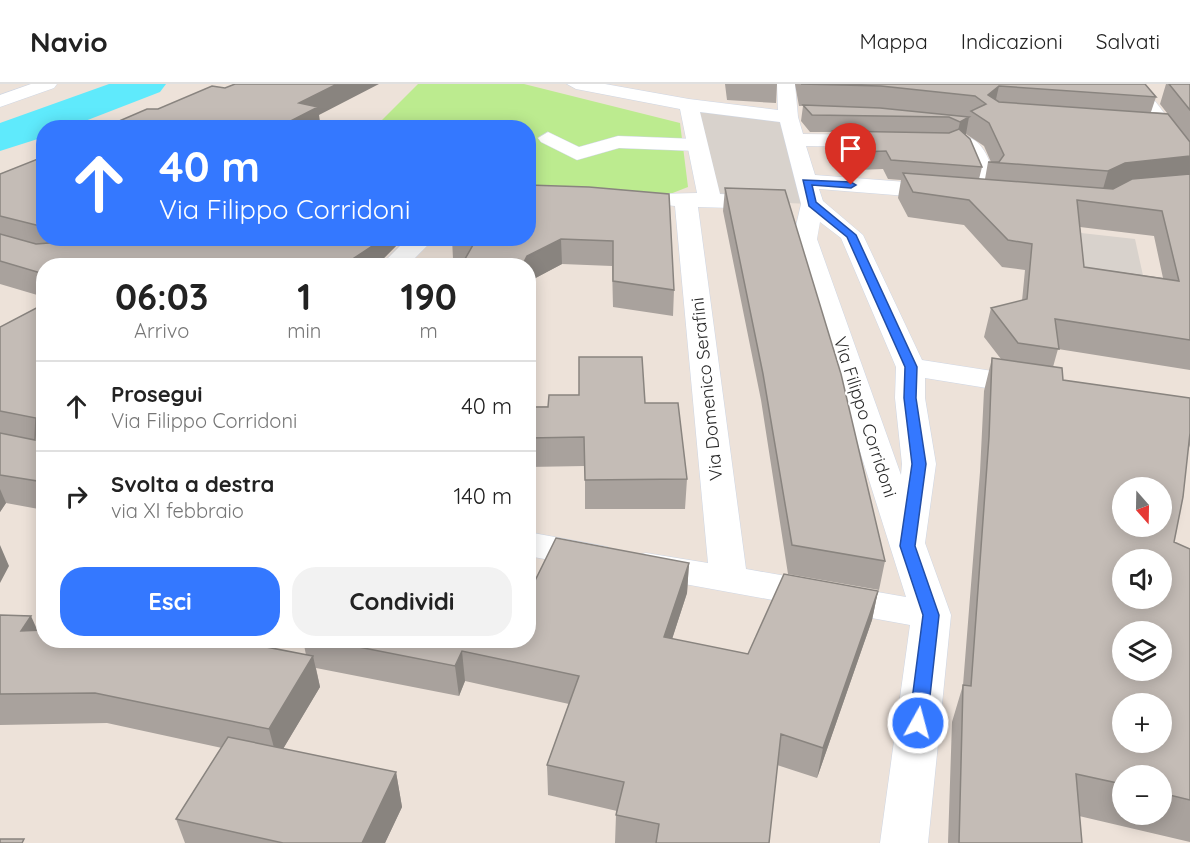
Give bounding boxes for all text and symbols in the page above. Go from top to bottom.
text: Navio [30,24,108,59]
text: Mappa [859,28,928,54]
text: Indicazioni [961,28,1063,54]
text: Salvati [1096,28,1160,54]
pin [825,123,876,185]
icon: arrive [834,132,867,165]
text: 40 m [159,140,260,193]
icon: ahead [60,144,138,222]
text: Via Filippo Corridoni [159,192,410,226]
text: 06:03 [115,274,208,319]
text: 1 [297,274,311,319]
text: 190 [400,274,457,319]
street label: Via Domenico Serafini [685,296,728,482]
text: Arrivo [134,318,189,343]
text: min [287,318,321,343]
text: m [420,318,438,343]
street label: Via Filippo Corridoni [829,334,902,500]
text: Prosegui [111,380,203,408]
icon: ahead [60,390,93,423]
text: 40 m [461,392,512,420]
text: Via Filippo Corridoni [111,408,297,433]
text: Svolta a destra [111,470,274,498]
north arrow [1112,477,1172,537]
map controls [1112,477,1172,825]
icon: right [60,480,93,513]
text: 140 m [453,482,512,510]
text: via XI febbraio [111,498,244,523]
button: sound [1112,549,1172,609]
button: Esci [60,567,280,636]
button: Condividi [292,567,512,636]
button: layers [1112,621,1172,681]
position arrow [886,691,950,755]
button: + [1112,693,1172,753]
button: − [1112,765,1172,825]

